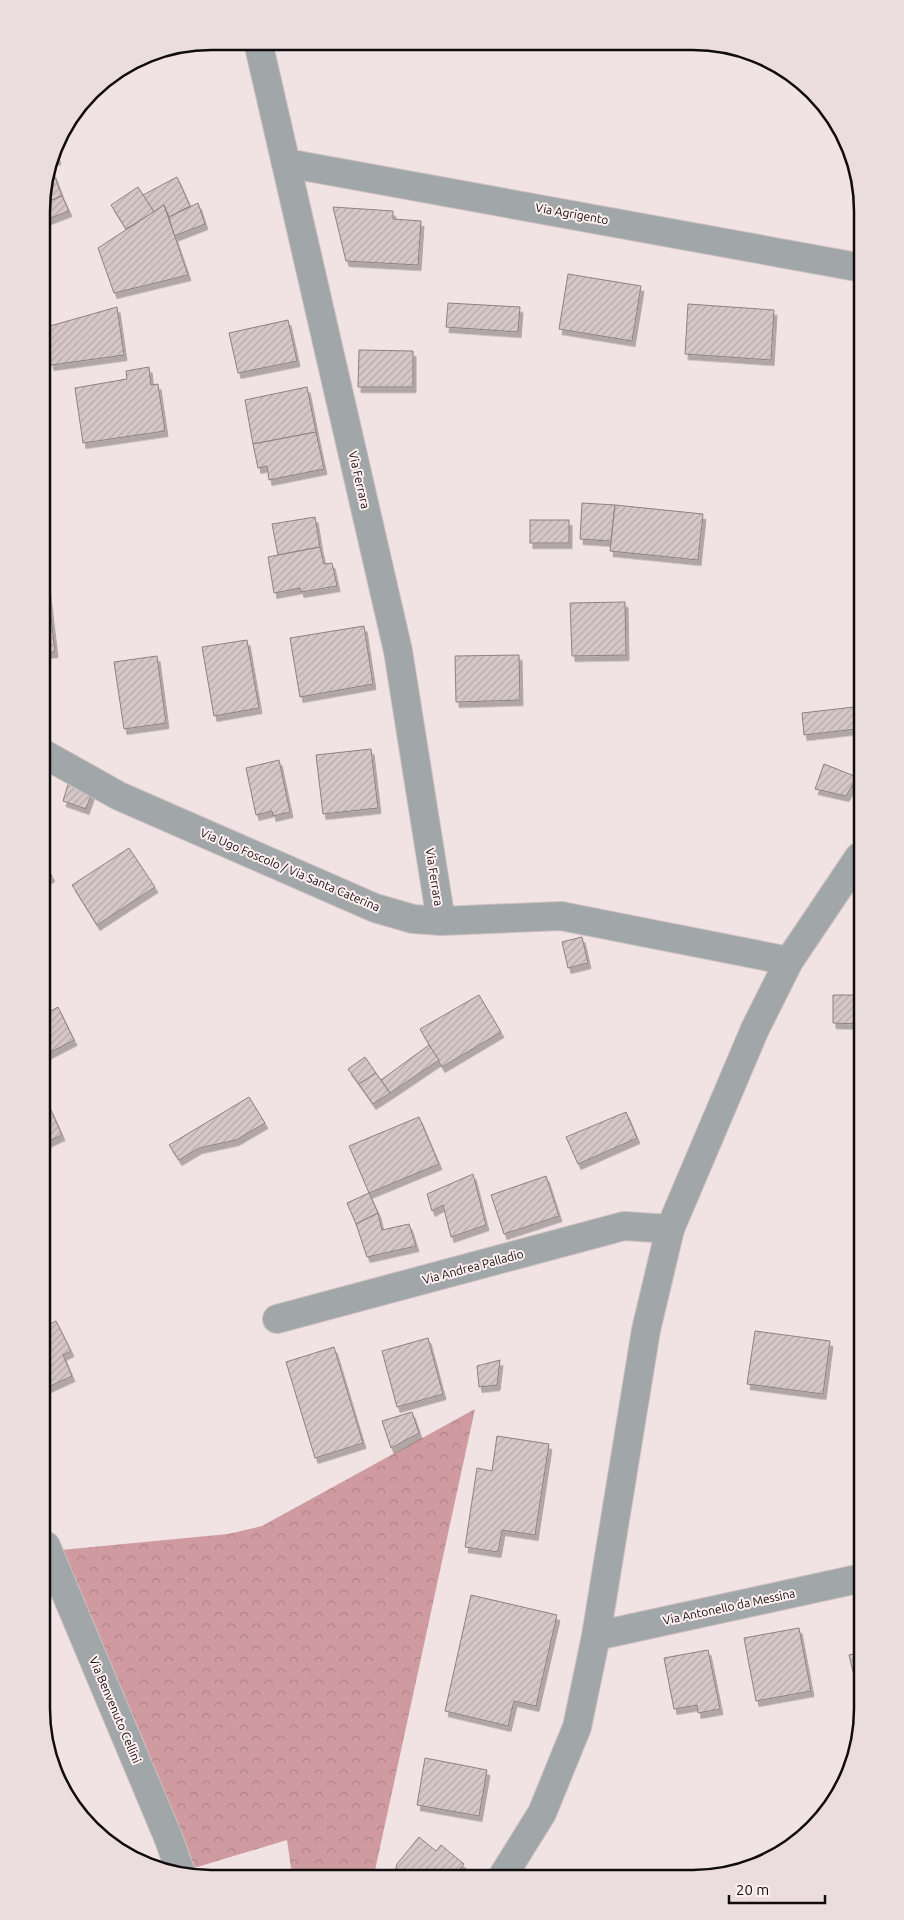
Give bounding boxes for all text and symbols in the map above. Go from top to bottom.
street label: Via Agrigento [534,201,610,226]
street label: Via Ferrara [347,450,372,510]
street label: Via Ugo Foscolo / Via Santa Caterina [198,826,382,913]
street label: Via Ferrara [423,847,446,907]
street label: Via Andrea Palladio [421,1247,525,1286]
street label: Via Antonello da Messina [661,1586,796,1627]
street label: Via Benvenuto Cellini [87,1655,144,1765]
scale bar [729,1872,825,1904]
text: 20 m [736,1881,769,1898]

